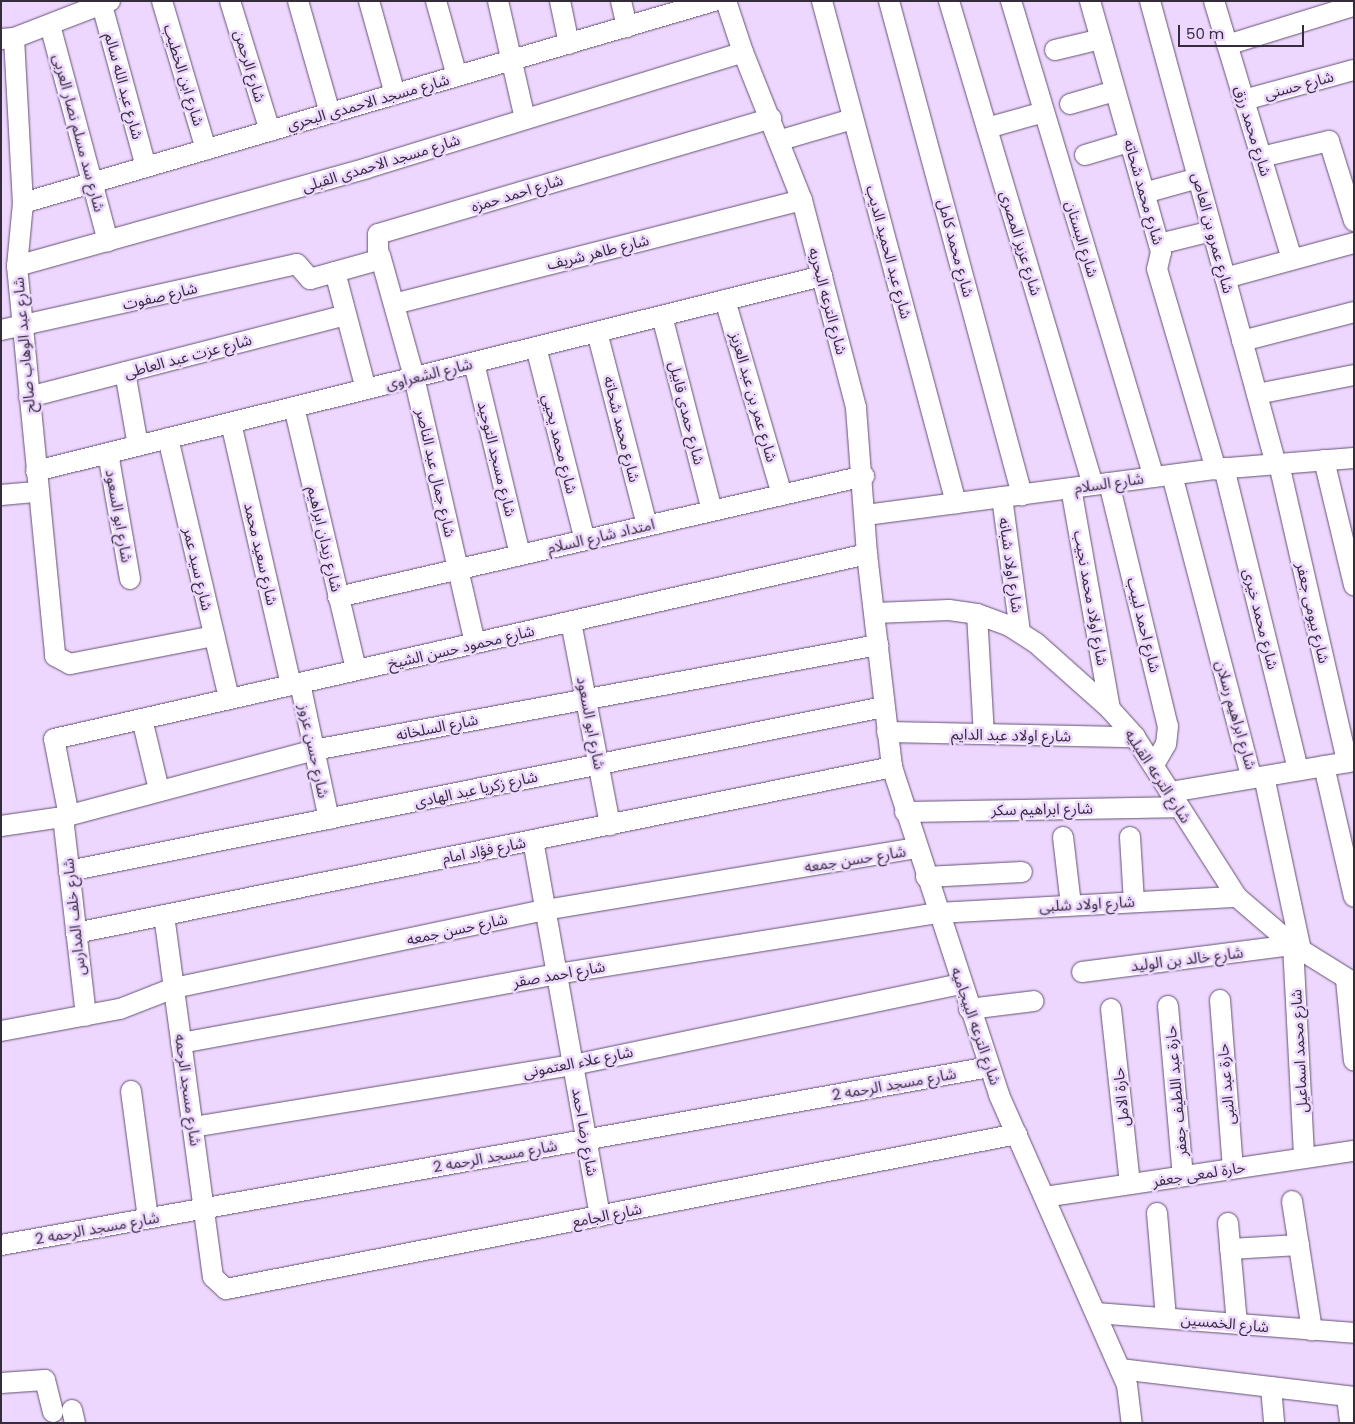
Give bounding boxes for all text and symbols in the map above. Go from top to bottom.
scale bar [1180,15,1306,47]
street label: شارع ابن الخطيب [160,22,208,128]
text: 50 m [1186,23,1224,44]
street label: شارع الرحمن [231,28,269,104]
street label: شارع عبد الله سالم [101,31,147,141]
street label: شارع سد مسلم نصار العربى [49,52,109,214]
street label: شارع حسنى [1262,67,1336,103]
street label: شارع مسجد الاحمدى البحري [285,70,451,134]
street label: شارع محمد رزق [1231,84,1275,178]
street label: شارع مسجد الاحمدى القبلى [300,130,462,196]
street label: شارع محمد شحاته [1120,137,1168,247]
street label: شارع احمد حمزه [469,170,565,216]
street label: شارع عمرو بن العاص [1188,171,1238,295]
street label: شارع عبد الحميد الديب [863,183,915,321]
street label: شارع عزيز المصرى [997,189,1045,297]
street label: شارع محمد كامل [934,197,978,299]
street label: شارع البستان [1062,199,1102,279]
street label: شارع طاهر شريف [545,231,651,273]
street label: شارع الترعه البحريه [805,245,851,357]
street label: شارع عبد الوهاب صالح [9,277,39,413]
street label: شارع صفوت [121,279,199,313]
street label: شارع عزت عبد العاطى [122,330,254,382]
street label: شارع عمر بن عبد العزيز [727,330,781,464]
street label: شارع الشعراوى [384,355,474,393]
street label: شارع حمدى قابيل [665,360,709,466]
street label: شارع محمد شحاته [600,374,644,484]
street label: شارع محمد يحيي [539,392,581,496]
street label: شارع مسجد التوحيد [474,400,520,518]
street label: شارع جمال عبد الناصر [413,407,459,539]
street label: شارع ابو السعود [102,468,136,564]
street label: شارع السلام [1073,469,1145,497]
street label: شارع زيدان ابراهيم [304,484,346,594]
street label: شارع سعيد محمد [240,501,282,607]
street label: امتداد شارع السلام [546,515,656,557]
street label: شارع اولاد شبانه [995,516,1027,614]
street label: شارع سيد عمر [180,526,216,612]
street label: شارع اولاد محمد نجيب [1070,529,1112,667]
street label: شارع بيومى جعفر [1293,561,1333,665]
street label: شارع محمد خيرى [1240,567,1282,671]
street label: شارع احمد لبيب [1123,576,1165,674]
street label: شارع محمود حسن الشيخ [386,621,536,673]
street label: شارع ابراهيم رسلان [1212,658,1260,772]
street label: شارع ابو السعود [573,675,609,771]
street label: شارع حسن عزوز [295,702,333,800]
street label: شارع السلخانه [394,710,480,744]
street label: شارع اولاد عبد الدايم [951,725,1071,745]
street label: شارع الترعه القبليه [1121,726,1195,826]
street label: شارع زكريا عبد الهادى [413,767,539,811]
street label: شارع ابراهيم سكر [991,799,1093,819]
street label: شارع فؤاد امام [441,833,527,867]
street label: شارع حسن جمعه [803,842,907,876]
street label: شارع خلف المدارس [59,857,89,977]
street label: شارع اولاد شلبى [1039,893,1135,915]
street label: شارع حسن جمعه [405,910,509,948]
street label: شارع خالد بن الوليد [1130,943,1244,975]
street label: شارع احمد صقر [512,957,606,991]
street label: شارع الترعه البيجاميه [947,965,1005,1087]
street label: شارع محمد اسماعيل [1287,989,1311,1113]
street label: حارة عبد اللطيف جعفر [1161,1025,1191,1157]
street label: شارع مسجد الرحمه [171,1033,205,1147]
street label: شارع علاء العتمونى [521,1043,635,1081]
street label: حارة عبد النبى [1213,1043,1239,1125]
street label: شارع مسجد الرحمه 2 [831,1064,957,1104]
street label: حارة الامل [1109,1067,1133,1127]
street label: شارع رضا احمد [568,1086,602,1178]
street label: شارع مسجد الرحمه 2 [432,1136,558,1176]
street label: حارة لمعى جعفر [1151,1158,1247,1190]
street label: شارع الجامع [571,1199,643,1231]
street label: شارع مسجد الرحمه 2 [34,1208,160,1248]
street label: شارع الخمسين [1180,1310,1270,1336]

